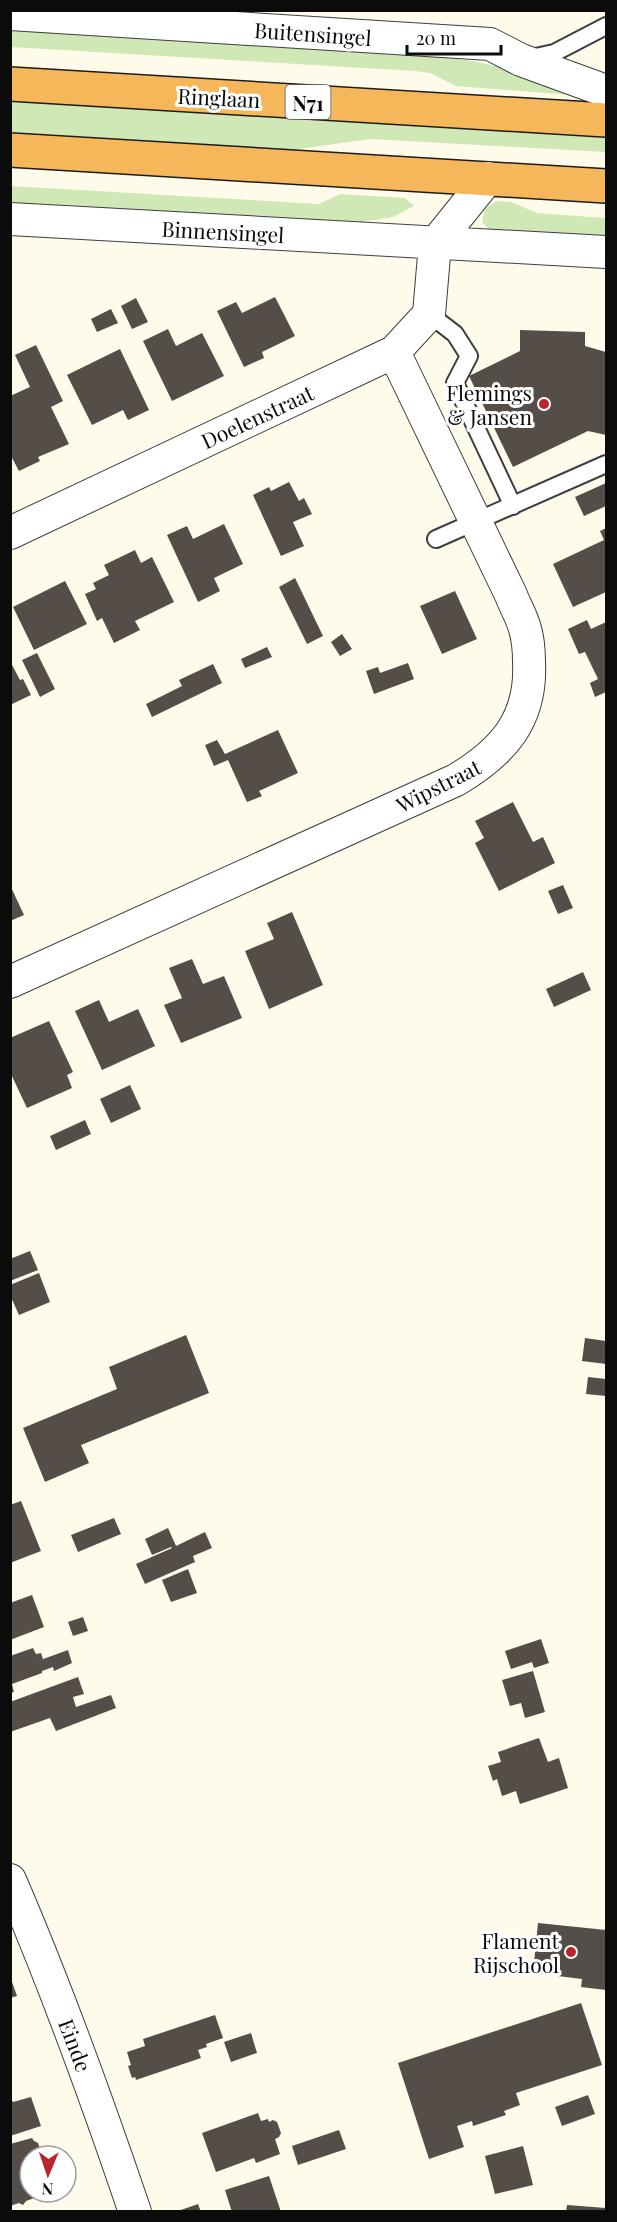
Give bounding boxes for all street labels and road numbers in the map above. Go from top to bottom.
street label: Buitensingel [253,15,373,51]
street label: Ringlaan [177,81,261,113]
road number: N71 [286,85,330,119]
street label: Binnensingel [161,214,285,248]
street label: Doelenstraat [196,378,318,454]
street label: Wipstraat [390,752,486,819]
street label: Einde [53,2015,99,2075]

